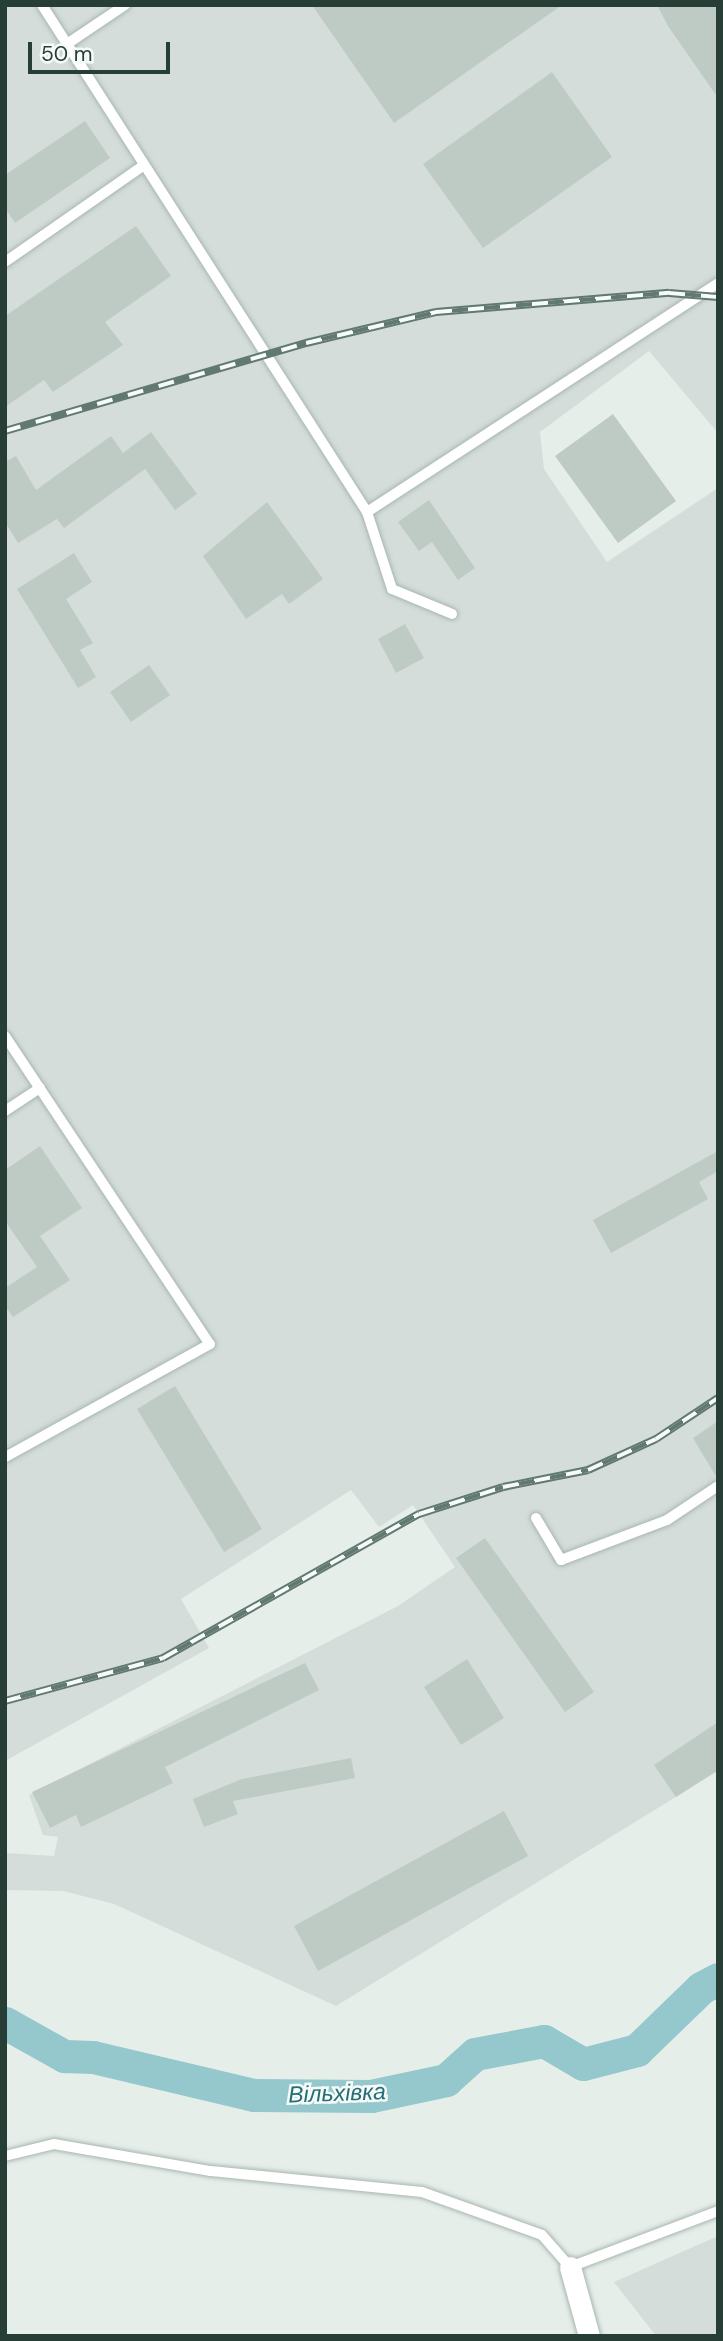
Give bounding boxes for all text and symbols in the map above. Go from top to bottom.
scale bar [32,28,173,72]
text: 50 m [41,40,92,68]
water label: Вільхівка [288,2078,386,2108]

